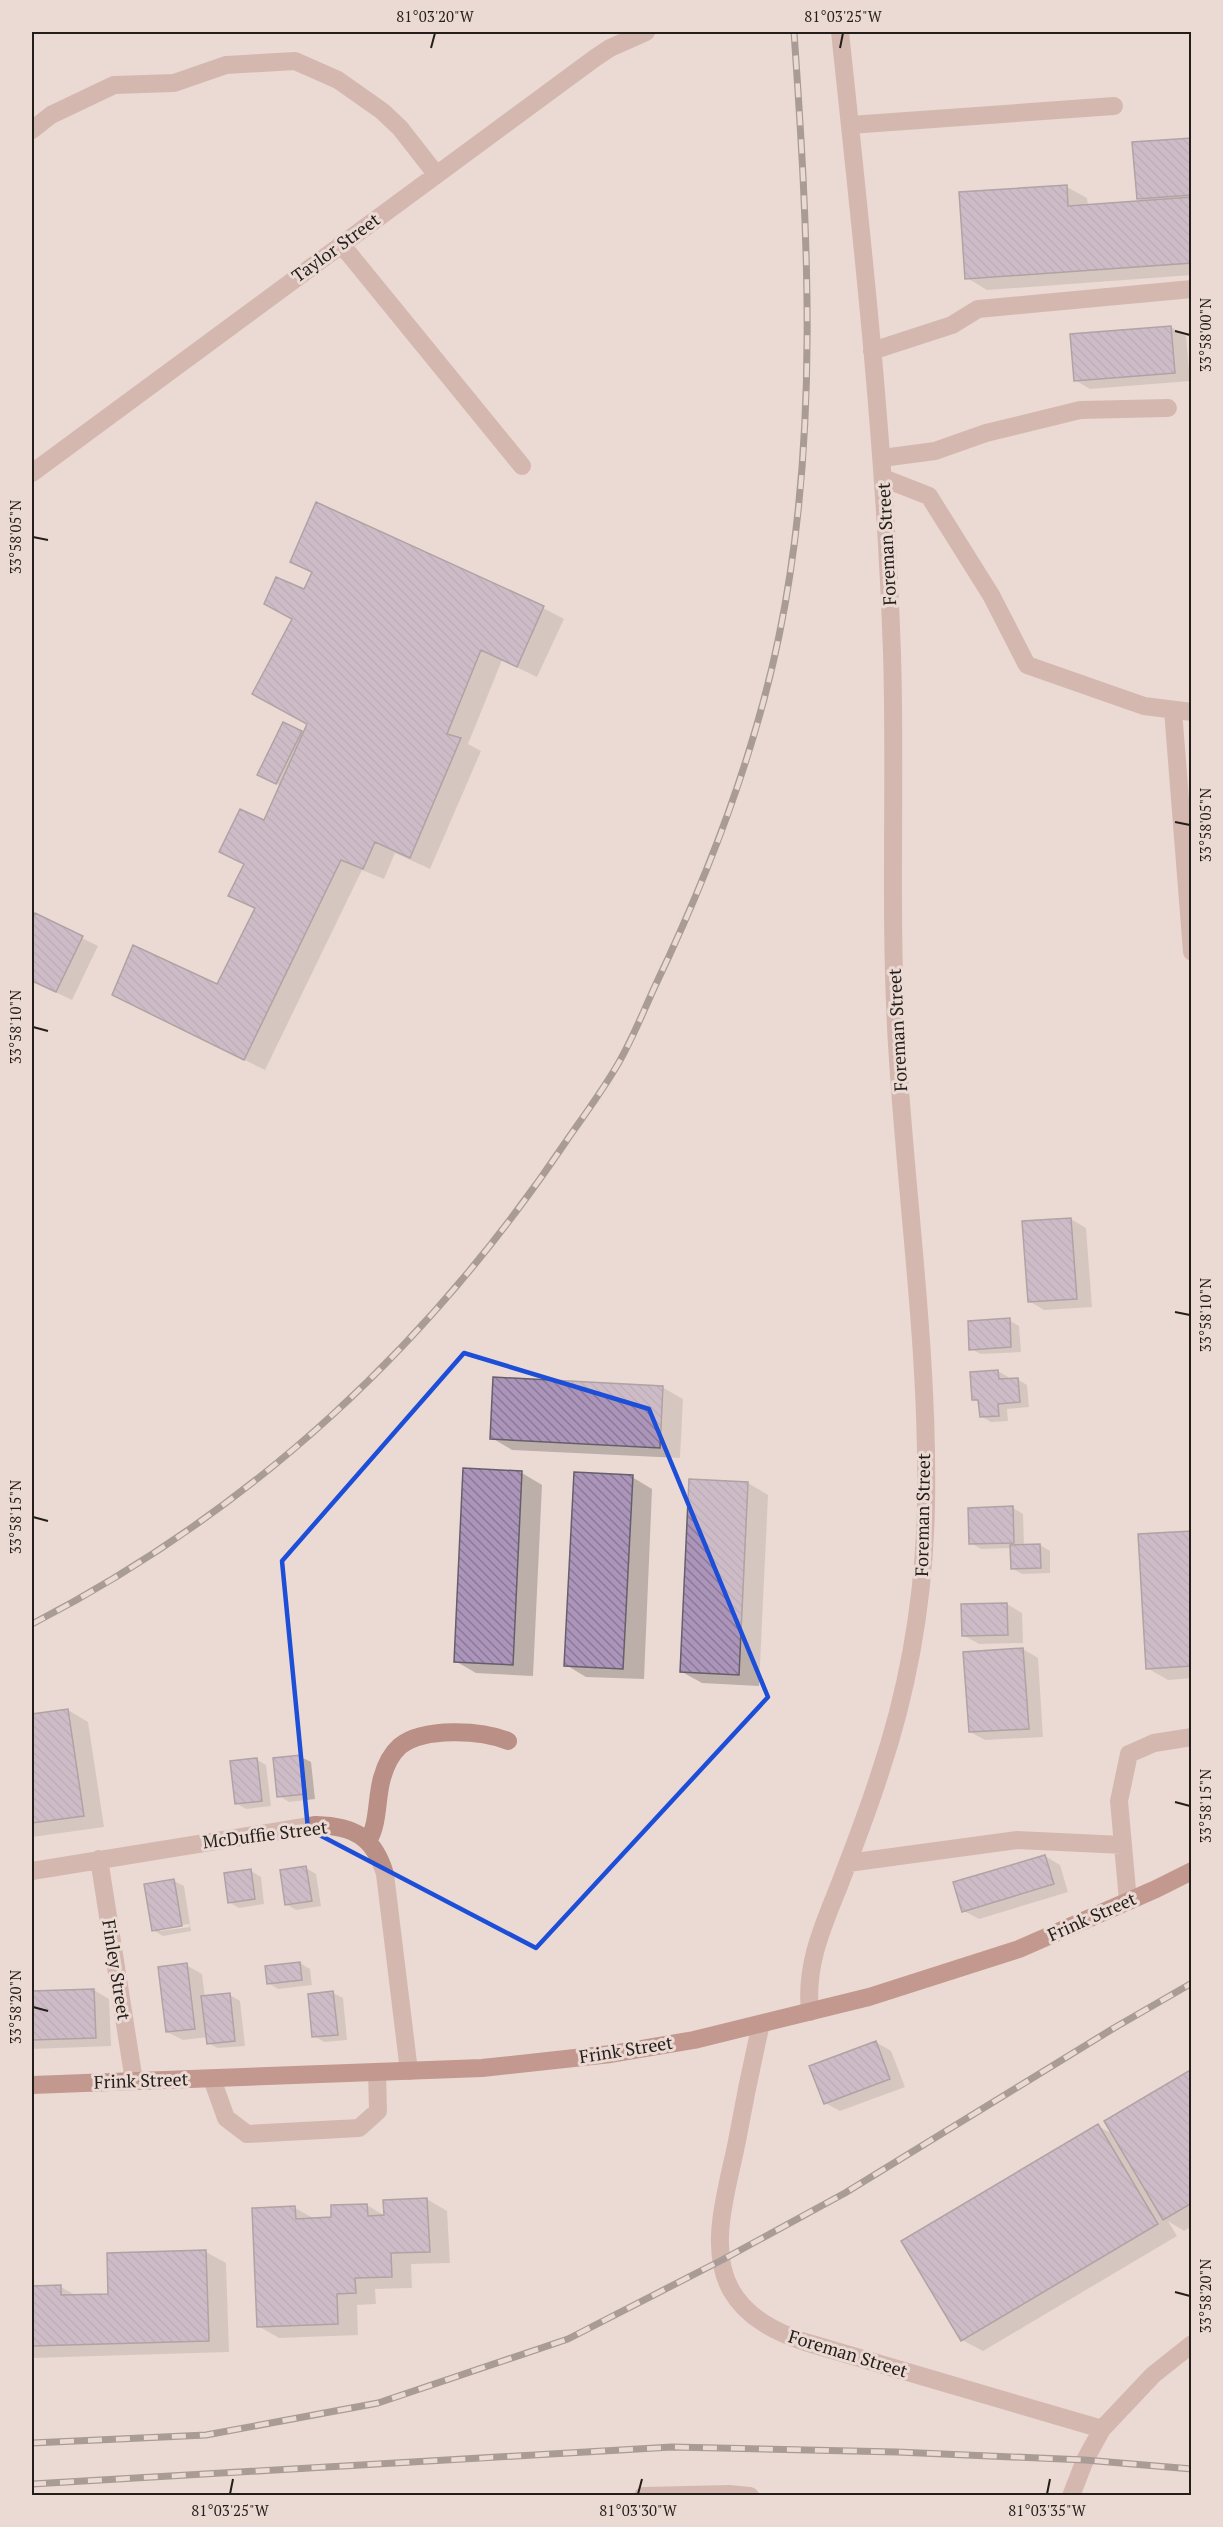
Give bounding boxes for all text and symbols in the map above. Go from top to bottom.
text: 81°03'20"W [396,6,475,26]
text: 81°03'25"W [804,6,883,26]
street label: Taylor Street [287,207,385,287]
text: 33°58'00"N [1195,298,1215,372]
street label: Foreman Street [871,481,901,606]
text: 33°58'05"N [5,500,25,574]
text: 33°58'05"N [1195,788,1215,862]
street label: Foreman Street [882,967,912,1092]
text: 33°58'10"N [5,990,25,1064]
text: 33°58'10"N [1195,1278,1215,1352]
street label: Foreman Street [909,1453,935,1577]
text: 33°58'15"N [5,1480,25,1554]
text: 33°58'15"N [1195,1769,1215,1843]
street label: McDuffie Street [201,1814,329,1854]
street label: Frink Street [1044,1886,1140,1946]
street label: Finley Street [97,1918,137,2022]
text: 33°58'20"N [5,1970,25,2044]
street label: Frink Street [577,2030,675,2068]
street label: Frink Street [93,2066,189,2094]
text: 33°58'20"N [1195,2259,1215,2333]
street label: Foreman Street [786,2324,911,2383]
text: 81°03'25"W [191,2500,270,2520]
text: 81°03'30"W [599,2500,678,2520]
text: 81°03'35"W [1008,2500,1087,2520]

